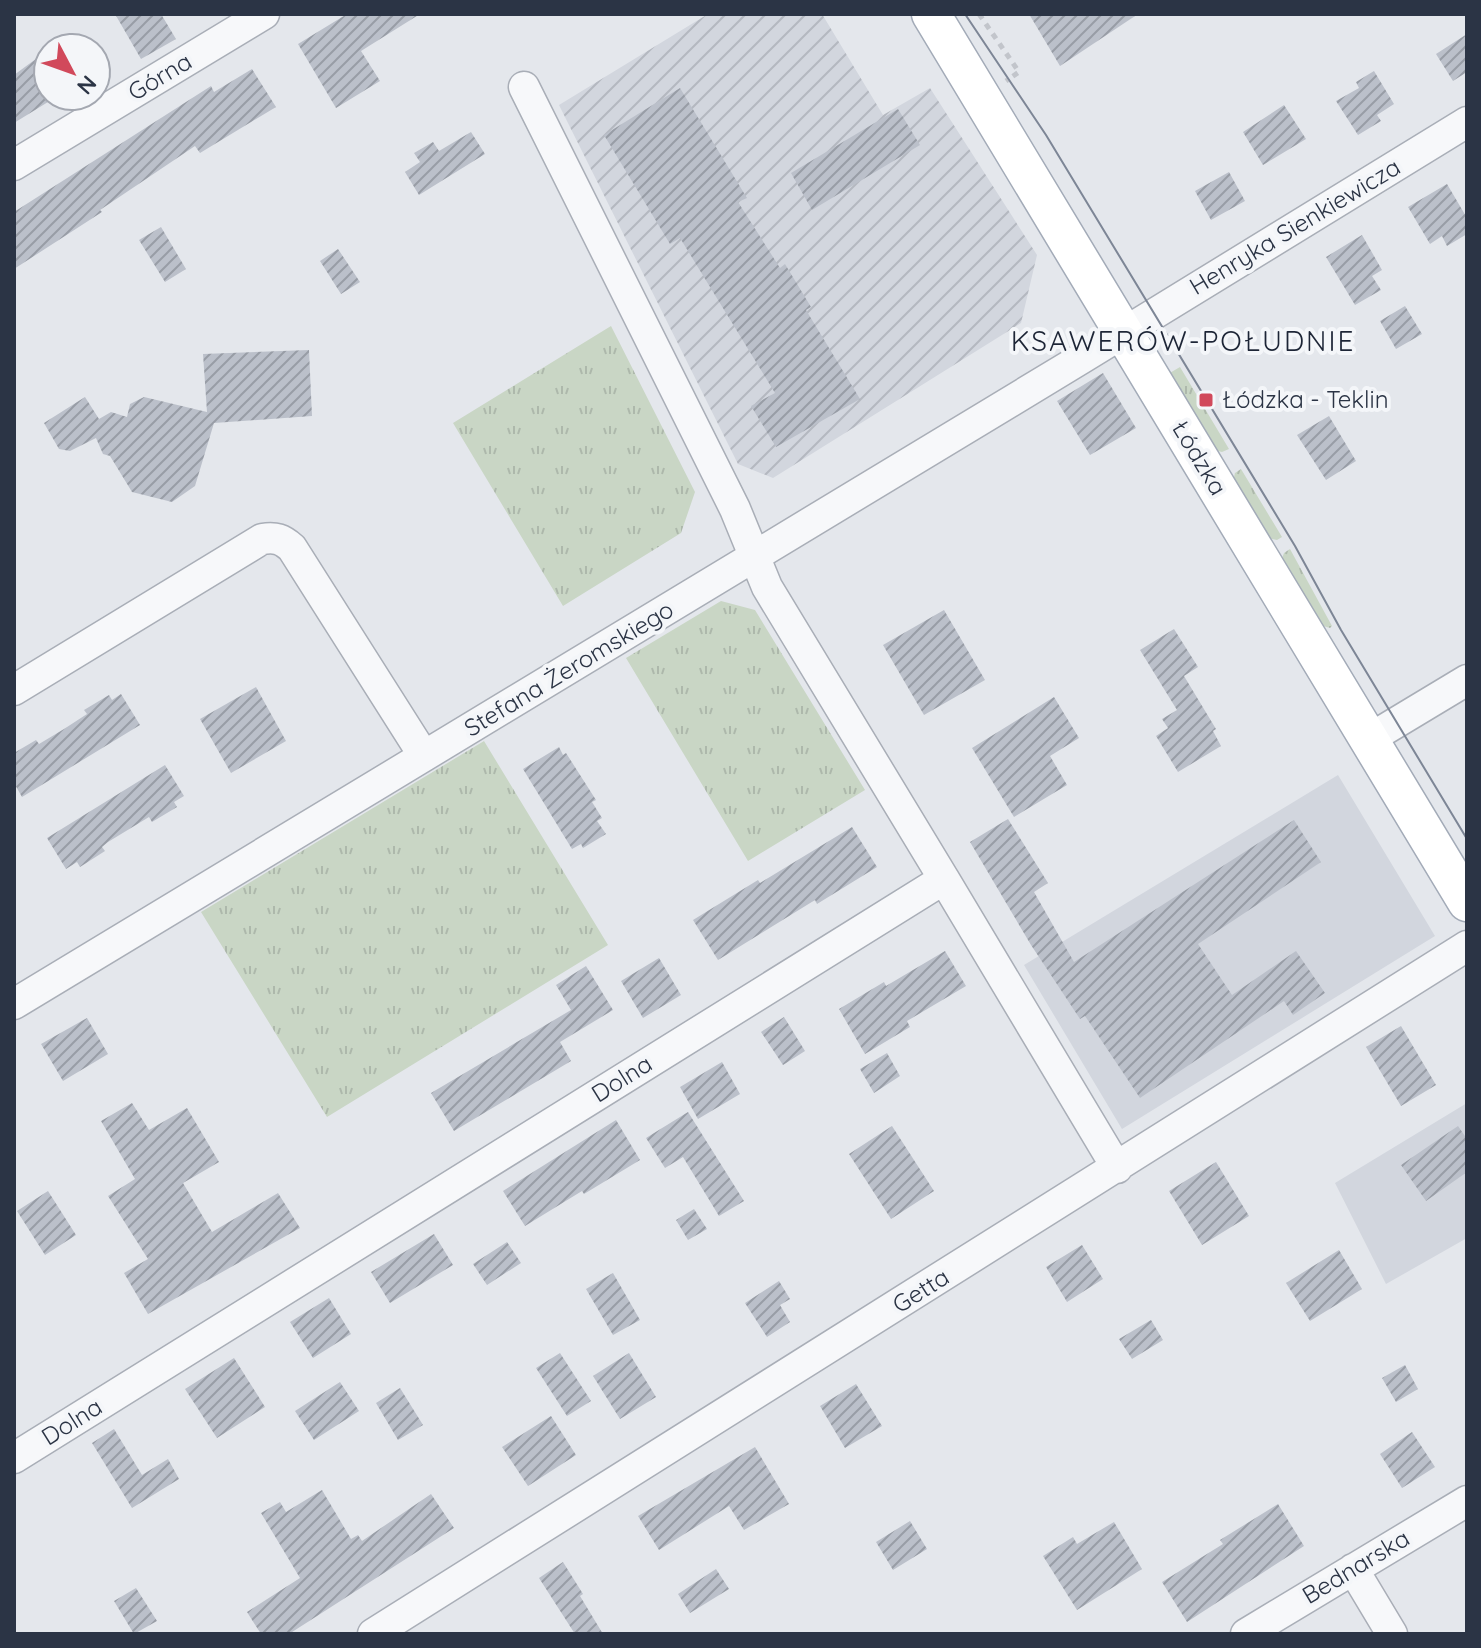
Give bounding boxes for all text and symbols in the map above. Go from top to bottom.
north arrow [32,32,112,112]
street label: Górna [122,46,197,107]
text: N [71,70,103,100]
street label: Henryka Sienkiewicza [1184,151,1405,301]
district label: KSAWERÓW-POŁUDNIE [1011,323,1355,358]
place label: Łódzka - Teklin [1222,384,1389,414]
marker: Łódzka - Teklin [1197,391,1215,409]
street label: Łódzka [1166,415,1234,500]
street label: Stefana Żeromskiego [458,594,679,743]
street label: Dolna [586,1048,657,1108]
street label: Getta [887,1261,954,1319]
street label: Dolna [36,1391,107,1451]
street label: Bednarska [1296,1522,1415,1610]

